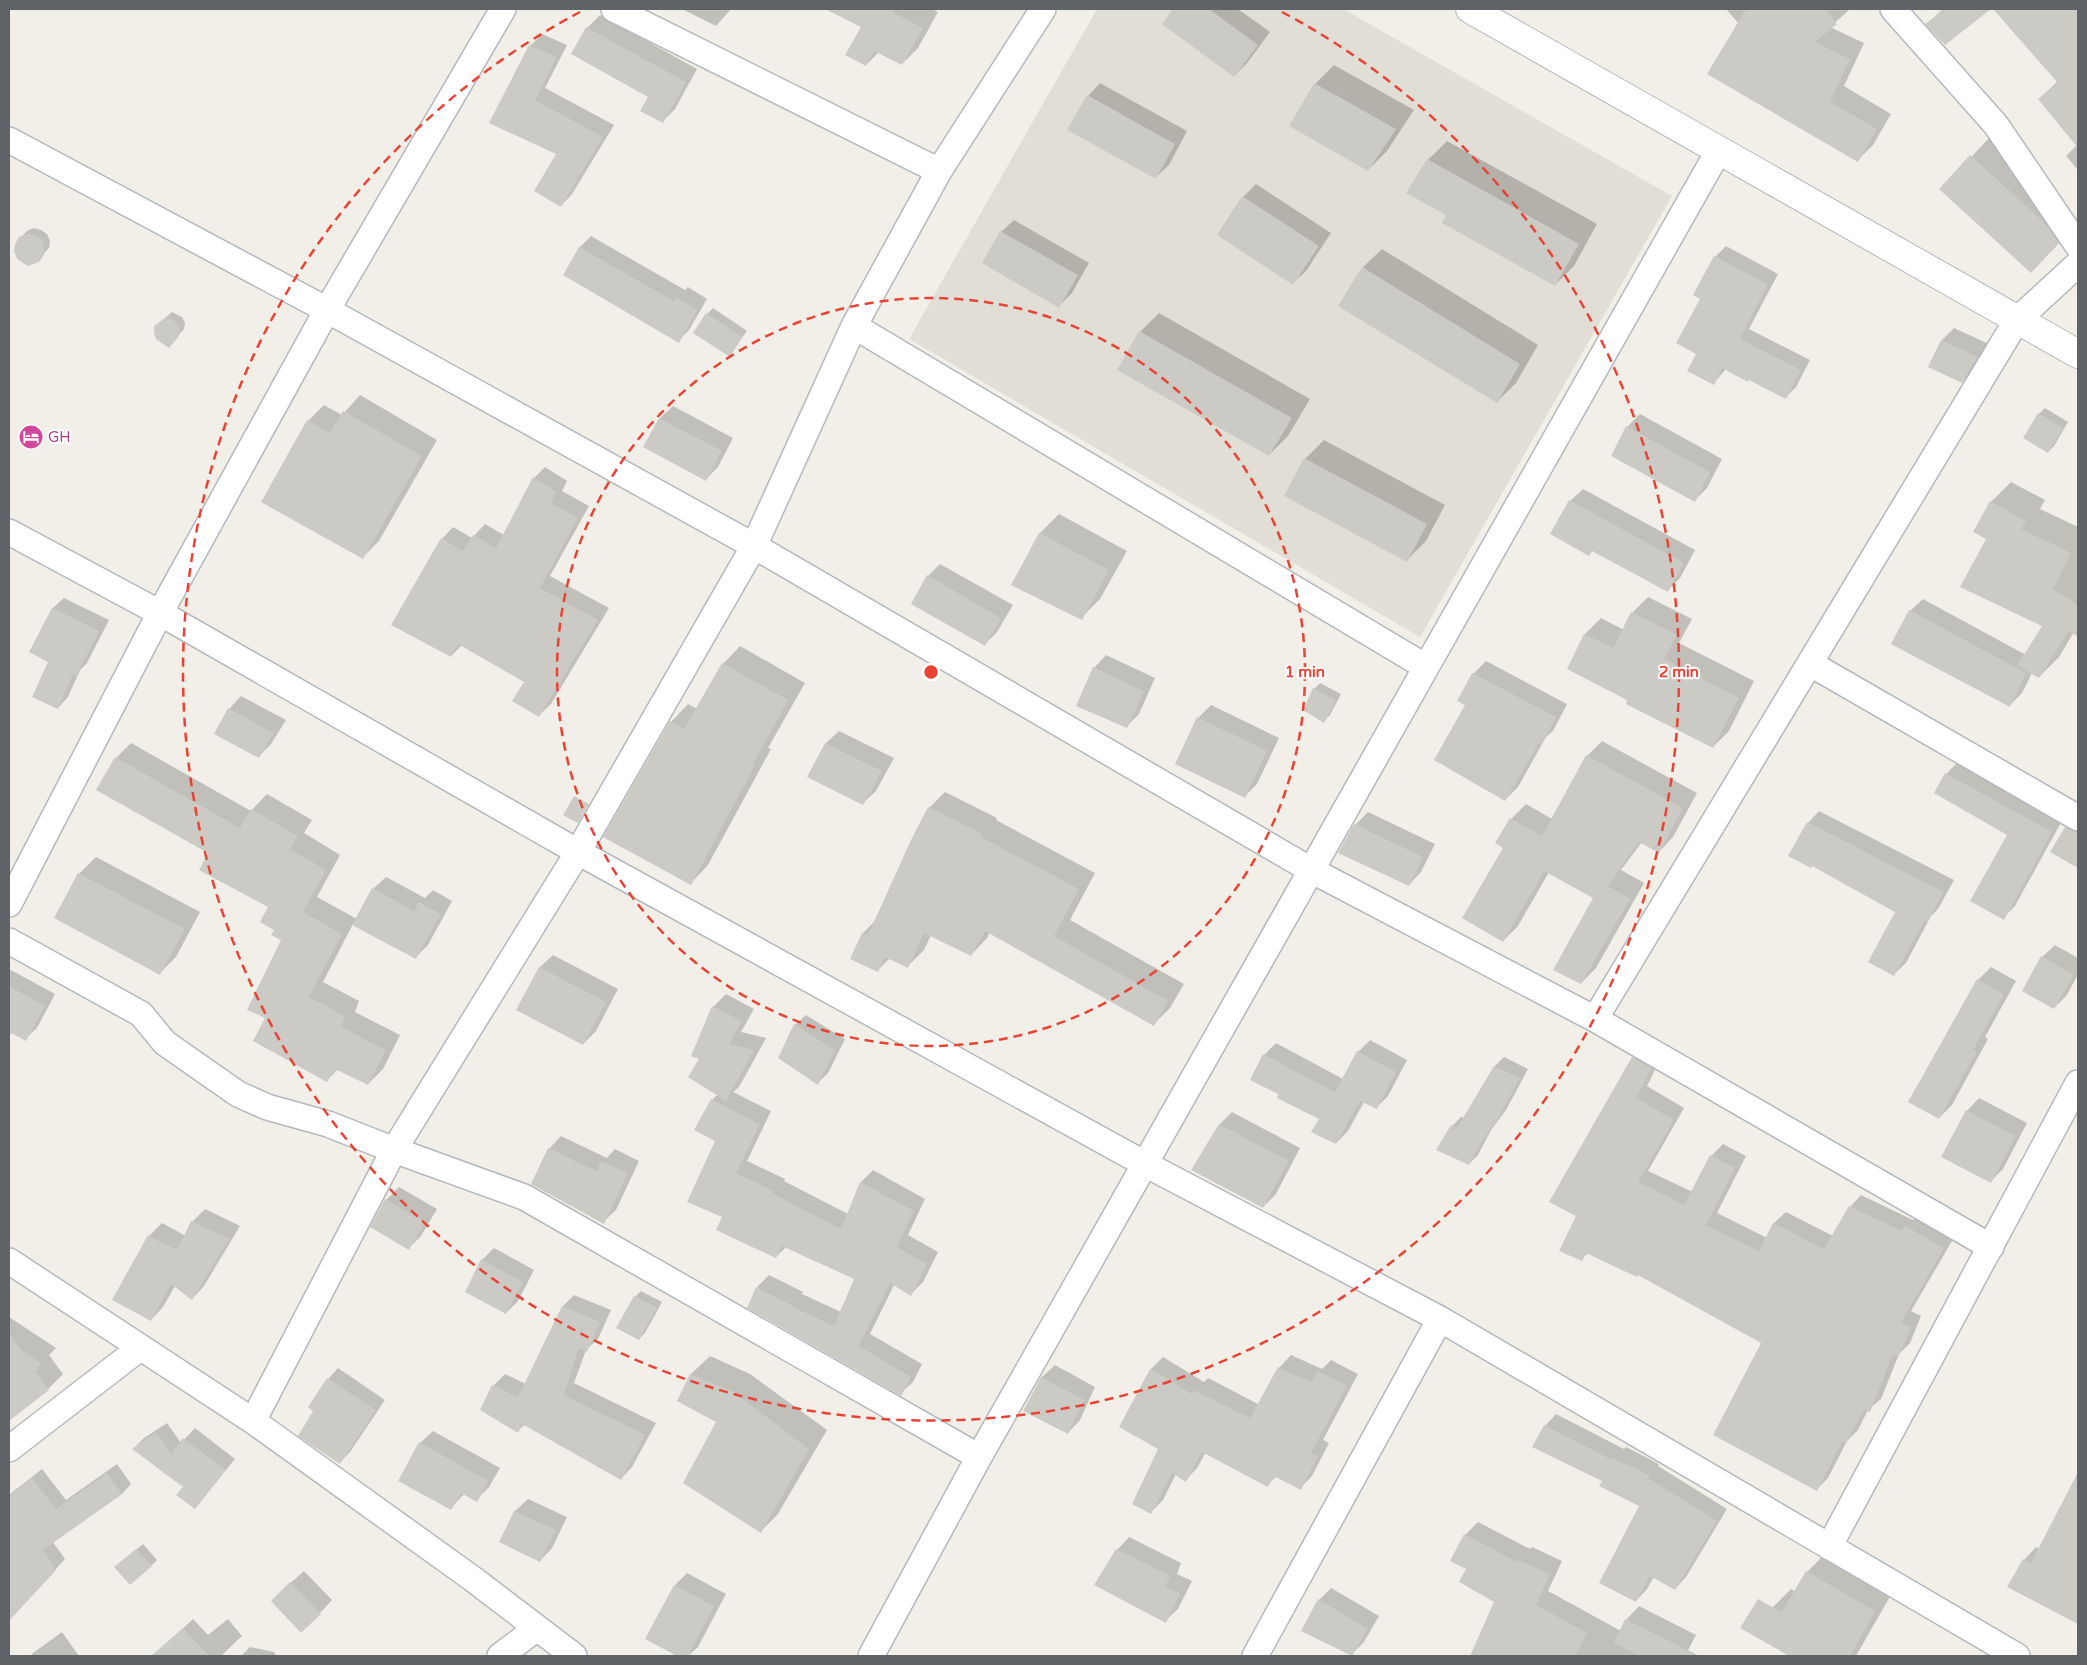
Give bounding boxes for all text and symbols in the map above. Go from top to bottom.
hotel icon: GH [18,424,44,450]
place label: GH [48,428,71,446]
centre of rings [922,663,940,681]
text: 1 min [1285,663,1325,681]
text: 2 min [1659,663,1699,681]

